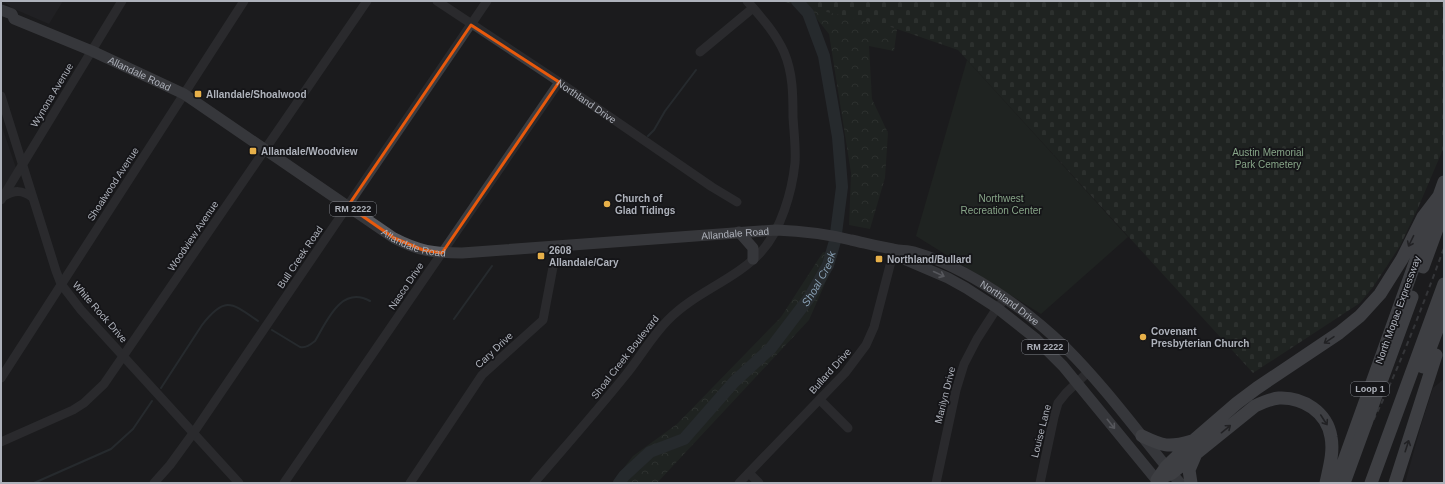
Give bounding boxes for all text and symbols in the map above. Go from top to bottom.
street label: Allandale Road [107,54,173,93]
street label: Wynona Avenue [29,61,76,129]
street label: Northland Drive [555,77,619,125]
marker: Allandale/Shoalwood [193,89,203,99]
place label: Allandale/Shoalwood [206,89,307,100]
street label: Shoalwood Avenue [85,145,141,223]
marker: Allandale/Woodview [248,146,258,156]
place label: Allandale/Woodview [261,146,358,157]
park label: Austin Memorial Park Cemetery [1232,147,1304,170]
place label: Church of Glad Tidings [615,193,676,216]
park label: Northwest Recreation Center [960,193,1042,216]
street label: Woodview Avenue [166,199,221,273]
marker: Church of Glad Tidings [602,199,612,209]
road number: RM 2222 [330,202,376,216]
street label: Bull Creek Road [275,224,325,290]
street label: Allandale Road [701,225,769,241]
street label: Allandale Road [380,226,446,258]
one-way arrow [1407,235,1414,247]
place label: 2608 Allandale/Cary [549,245,619,268]
water label: Shoal Creek [799,249,838,308]
marker: 2608 Allandale/Cary [536,251,546,261]
marker: Northland/Bullard [874,254,884,264]
place label: Northland/Bullard [887,254,971,265]
street label: North Mopac Expressway [1373,255,1423,365]
street label: Nasco Drive [386,260,426,312]
one-way arrow [932,271,944,278]
street label: Northland Drive [979,278,1042,328]
street label: White Rock Drive [71,279,130,345]
street label: Shoal Creek Boulevard [589,313,661,401]
place label: Covenant Presbyterian Church [1151,326,1249,349]
street label: Cary Drive [473,330,515,370]
marker: Covenant Presbyterian Church [1138,332,1148,342]
one-way arrow [1324,336,1335,344]
road number: RM 2222 [1022,340,1068,354]
street label: Bullard Drive [807,346,854,396]
street label: Marilyn Drive [933,365,957,425]
road number: Loop 1 [1351,382,1389,396]
street label: Louise Lane [1029,403,1053,459]
one-way arrow [1320,414,1328,426]
one-way arrow [1107,418,1116,429]
one-way arrow [1221,425,1232,434]
one-way arrow [1404,439,1411,452]

